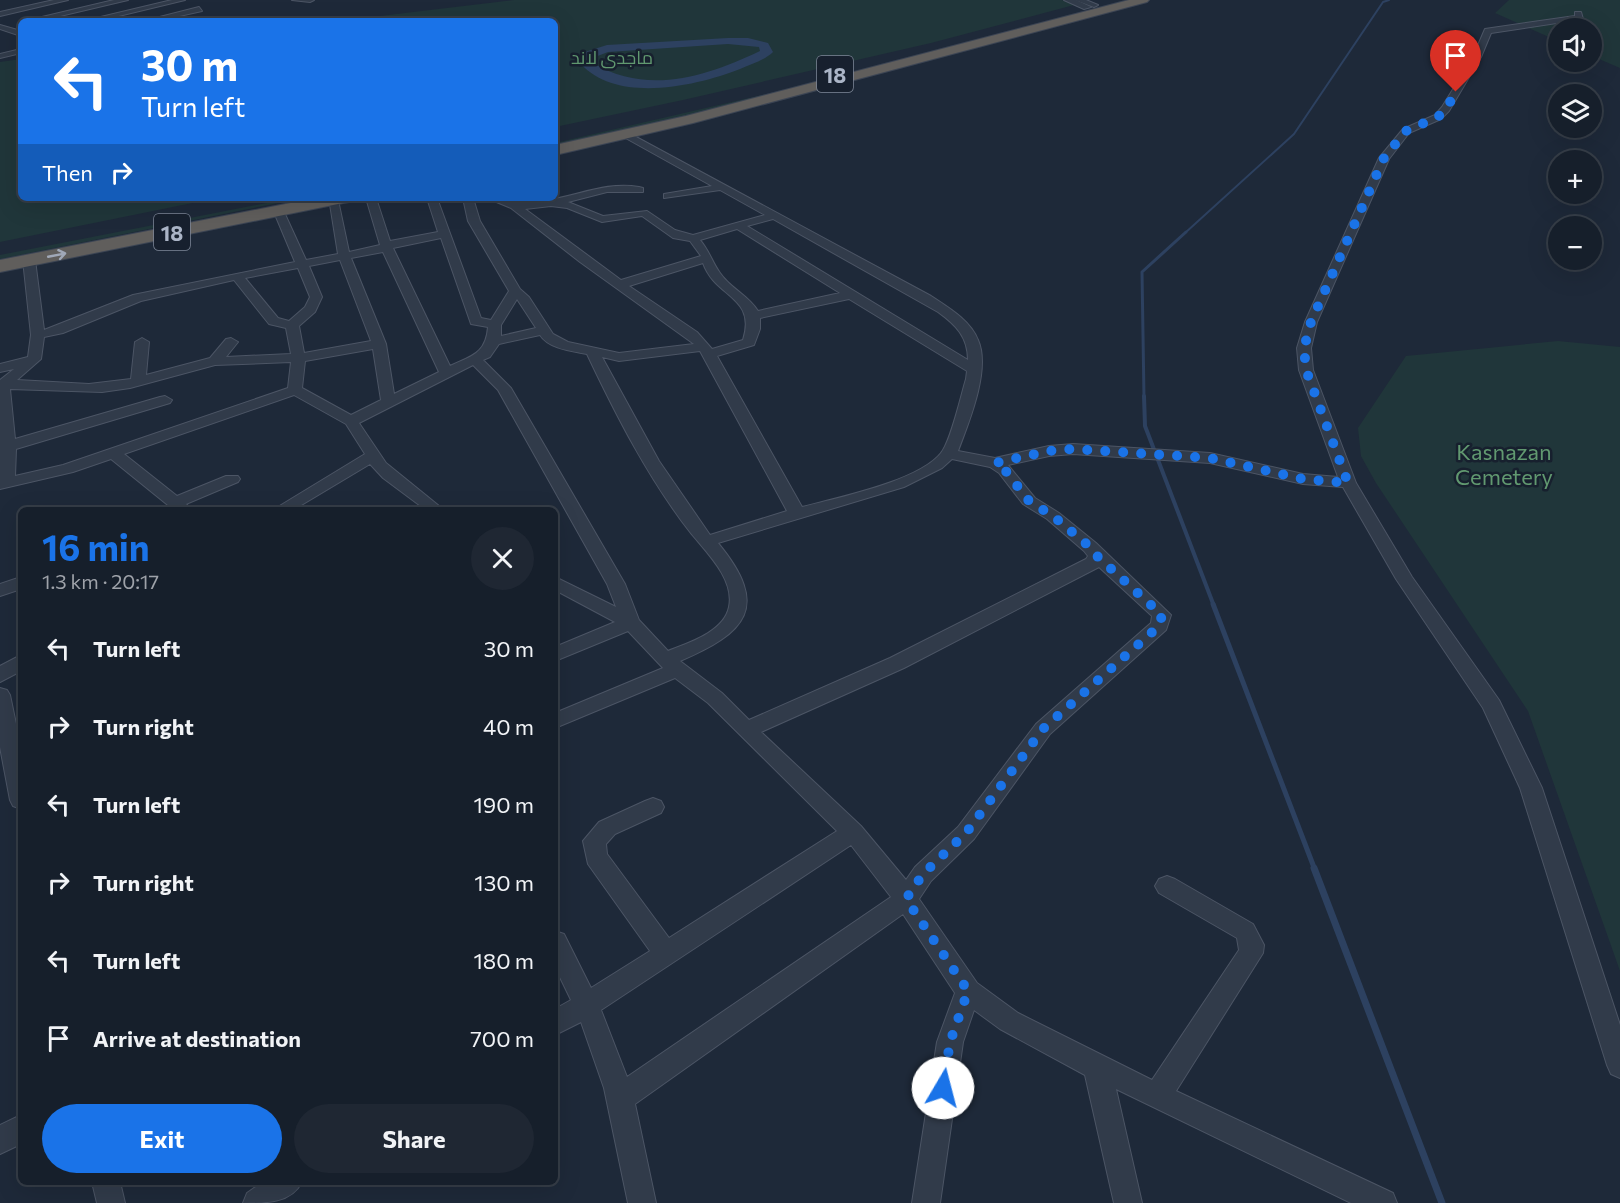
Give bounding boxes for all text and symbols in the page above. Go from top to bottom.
map controls [1548,18,1602,270]
button: sound [1548,18,1602,72]
pin [1430,30,1481,92]
text: 30 m [141,38,238,90]
icon: arrive [1439,39,1472,72]
icon: left [42,42,120,120]
park label: ماجدی لاند [571,46,653,69]
road number: 18 [817,56,853,92]
button: layers [1548,84,1602,138]
text: Turn left [141,90,245,123]
button: + [1548,150,1602,204]
icon: right [105,156,138,189]
text: Then [42,159,93,186]
road number: 18 [154,214,190,250]
button: − [1548,216,1602,270]
one-way arrow [47,249,67,260]
park label: Kasnazan Cemetery [1455,438,1553,490]
text: 16 min [42,524,150,568]
button: close [471,527,534,590]
text: 1.3 km · 20:17 [42,569,159,593]
icon: left [42,632,75,665]
text: Turn left [93,635,180,662]
text: 30 m [484,635,534,662]
icon: right [42,710,75,743]
text: Turn right [93,713,194,740]
text: 40 m [483,713,534,740]
icon: left [42,788,75,821]
text: Turn left [93,791,180,818]
text: 190 m [473,791,534,818]
icon: right [42,866,75,899]
text: Turn right [93,869,194,896]
text: 130 m [474,869,534,896]
icon: left [42,944,75,977]
text: Turn left [93,947,180,974]
text: 180 m [473,947,534,974]
icon: arrive [42,1022,75,1055]
text: Arrive at destination [93,1025,301,1052]
text: 700 m [470,1025,534,1052]
position arrow [911,1056,975,1120]
button: Exit [42,1104,282,1173]
button: Share [294,1104,534,1173]

